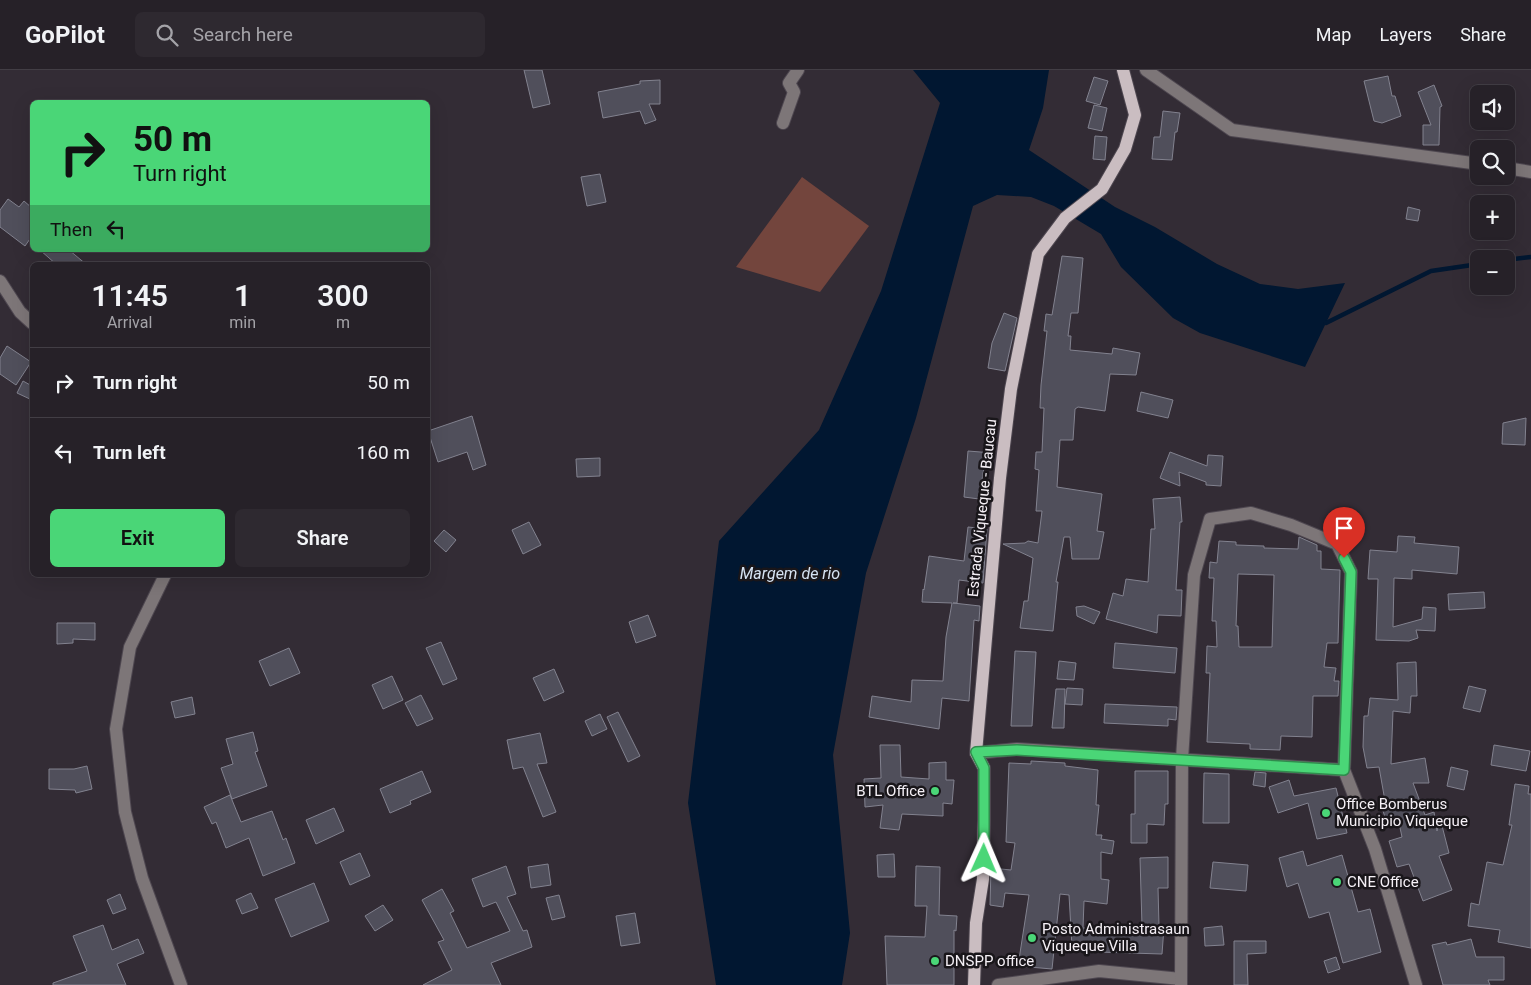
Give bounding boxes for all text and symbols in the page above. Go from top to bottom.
search box [135,12,485,57]
text: GoPilot [25,21,105,49]
icon: search [153,21,181,49]
text: Search here [193,23,293,46]
text: Map [1316,24,1351,45]
text: Layers [1379,24,1432,45]
text: Share [1460,24,1506,45]
map controls [1470,85,1515,295]
button: sound [1470,85,1515,130]
text: 50 m [133,119,212,160]
icon: right [50,120,115,185]
button: search [1470,140,1515,185]
text: Turn right [133,161,227,186]
button: + [1470,195,1515,240]
icon: left [102,215,130,243]
text: Then [50,218,92,241]
button: − [1470,250,1515,295]
text: 11:45 [91,278,168,313]
text: 1 [234,278,251,313]
text: 300 [317,278,369,313]
text: Arrival [107,313,152,332]
text: min [229,313,256,332]
text: m [336,313,350,332]
icon: right [50,369,78,397]
text: Turn right [93,371,177,394]
text: 50 m [367,371,410,394]
street label: Estrada Viqueque - Baucau [964,418,1000,598]
icon: left [50,439,78,467]
text: Turn left [93,441,166,464]
text: 160 m [357,441,410,464]
pin [1323,507,1365,558]
button: Exit [50,509,225,567]
button: Share [235,509,410,567]
icon: arrive [1330,514,1358,542]
water label: Margem de rio [740,564,840,583]
place label: BTL Office [856,782,925,800]
marker: BTL Office [929,785,941,797]
place label: Office Bomberus Municipio Viqueque [1336,795,1468,830]
marker: Office Bomberus Municipio Viqueque [1320,807,1332,819]
position arrow [957,832,1009,884]
place label: CNE Office [1347,873,1419,891]
marker: CNE Office [1331,876,1343,888]
place label: Posto Administrasaun Viqueque Villa [1042,920,1190,955]
marker: Posto Administrasaun Viqueque Villa [1026,932,1038,944]
place label: DNSPP office [945,952,1034,970]
marker: DNSPP office [929,955,941,967]

